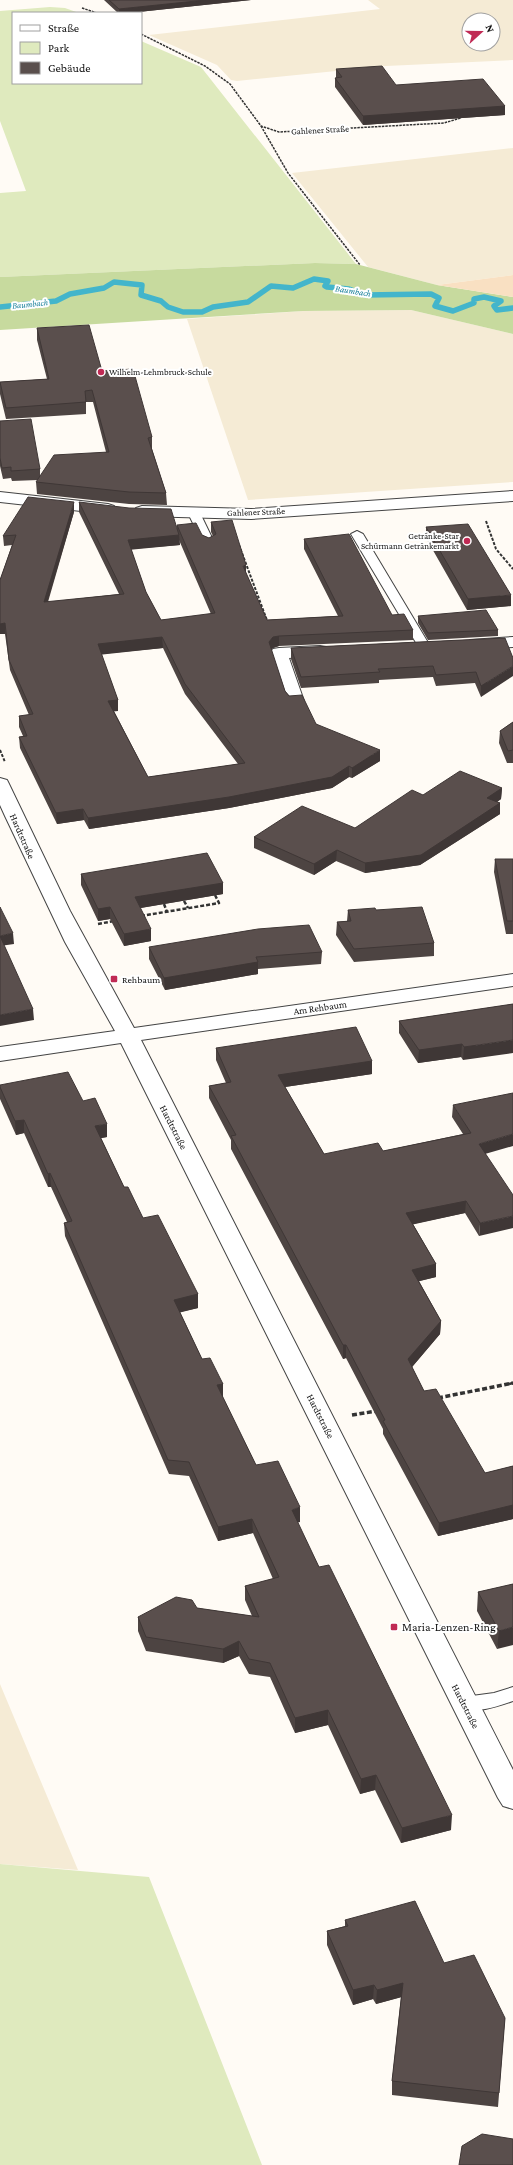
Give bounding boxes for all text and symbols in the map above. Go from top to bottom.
legend [12,12,142,84]
north arrow [461,12,501,52]
text: Straße [48,21,79,35]
text: N [483,23,497,35]
text: Park [48,41,70,55]
text: Gebäude [48,61,90,75]
street label: Gahlener Straße [291,123,349,137]
water label: Baumbach [334,283,372,299]
water label: Baumbach [12,297,49,311]
marker: Wilhelm-Lehmbruck-Schule [96,367,106,377]
place label: Wilhelm-Lehmbruck-Schule [109,367,212,377]
street label: Gahlener Straße [227,506,285,518]
place label: Getränke-Star Schürmann Getränkemarkt [361,531,460,551]
marker: Getränke-Star Schürmann Getränkemarkt [462,536,472,546]
street label: Hardtstraße [8,812,38,861]
marker: Rehbaum [109,974,119,984]
place label: Rehbaum [122,974,160,985]
street label: Am Rehbaum [293,998,348,1017]
street label: Hardtstraße [158,1103,190,1152]
street label: Hardtstraße [305,1392,337,1441]
place label: Maria-Lenzen-Ring [402,1620,496,1634]
marker: Maria-Lenzen-Ring [389,1622,399,1632]
street label: Hardtstraße [450,1682,482,1731]

